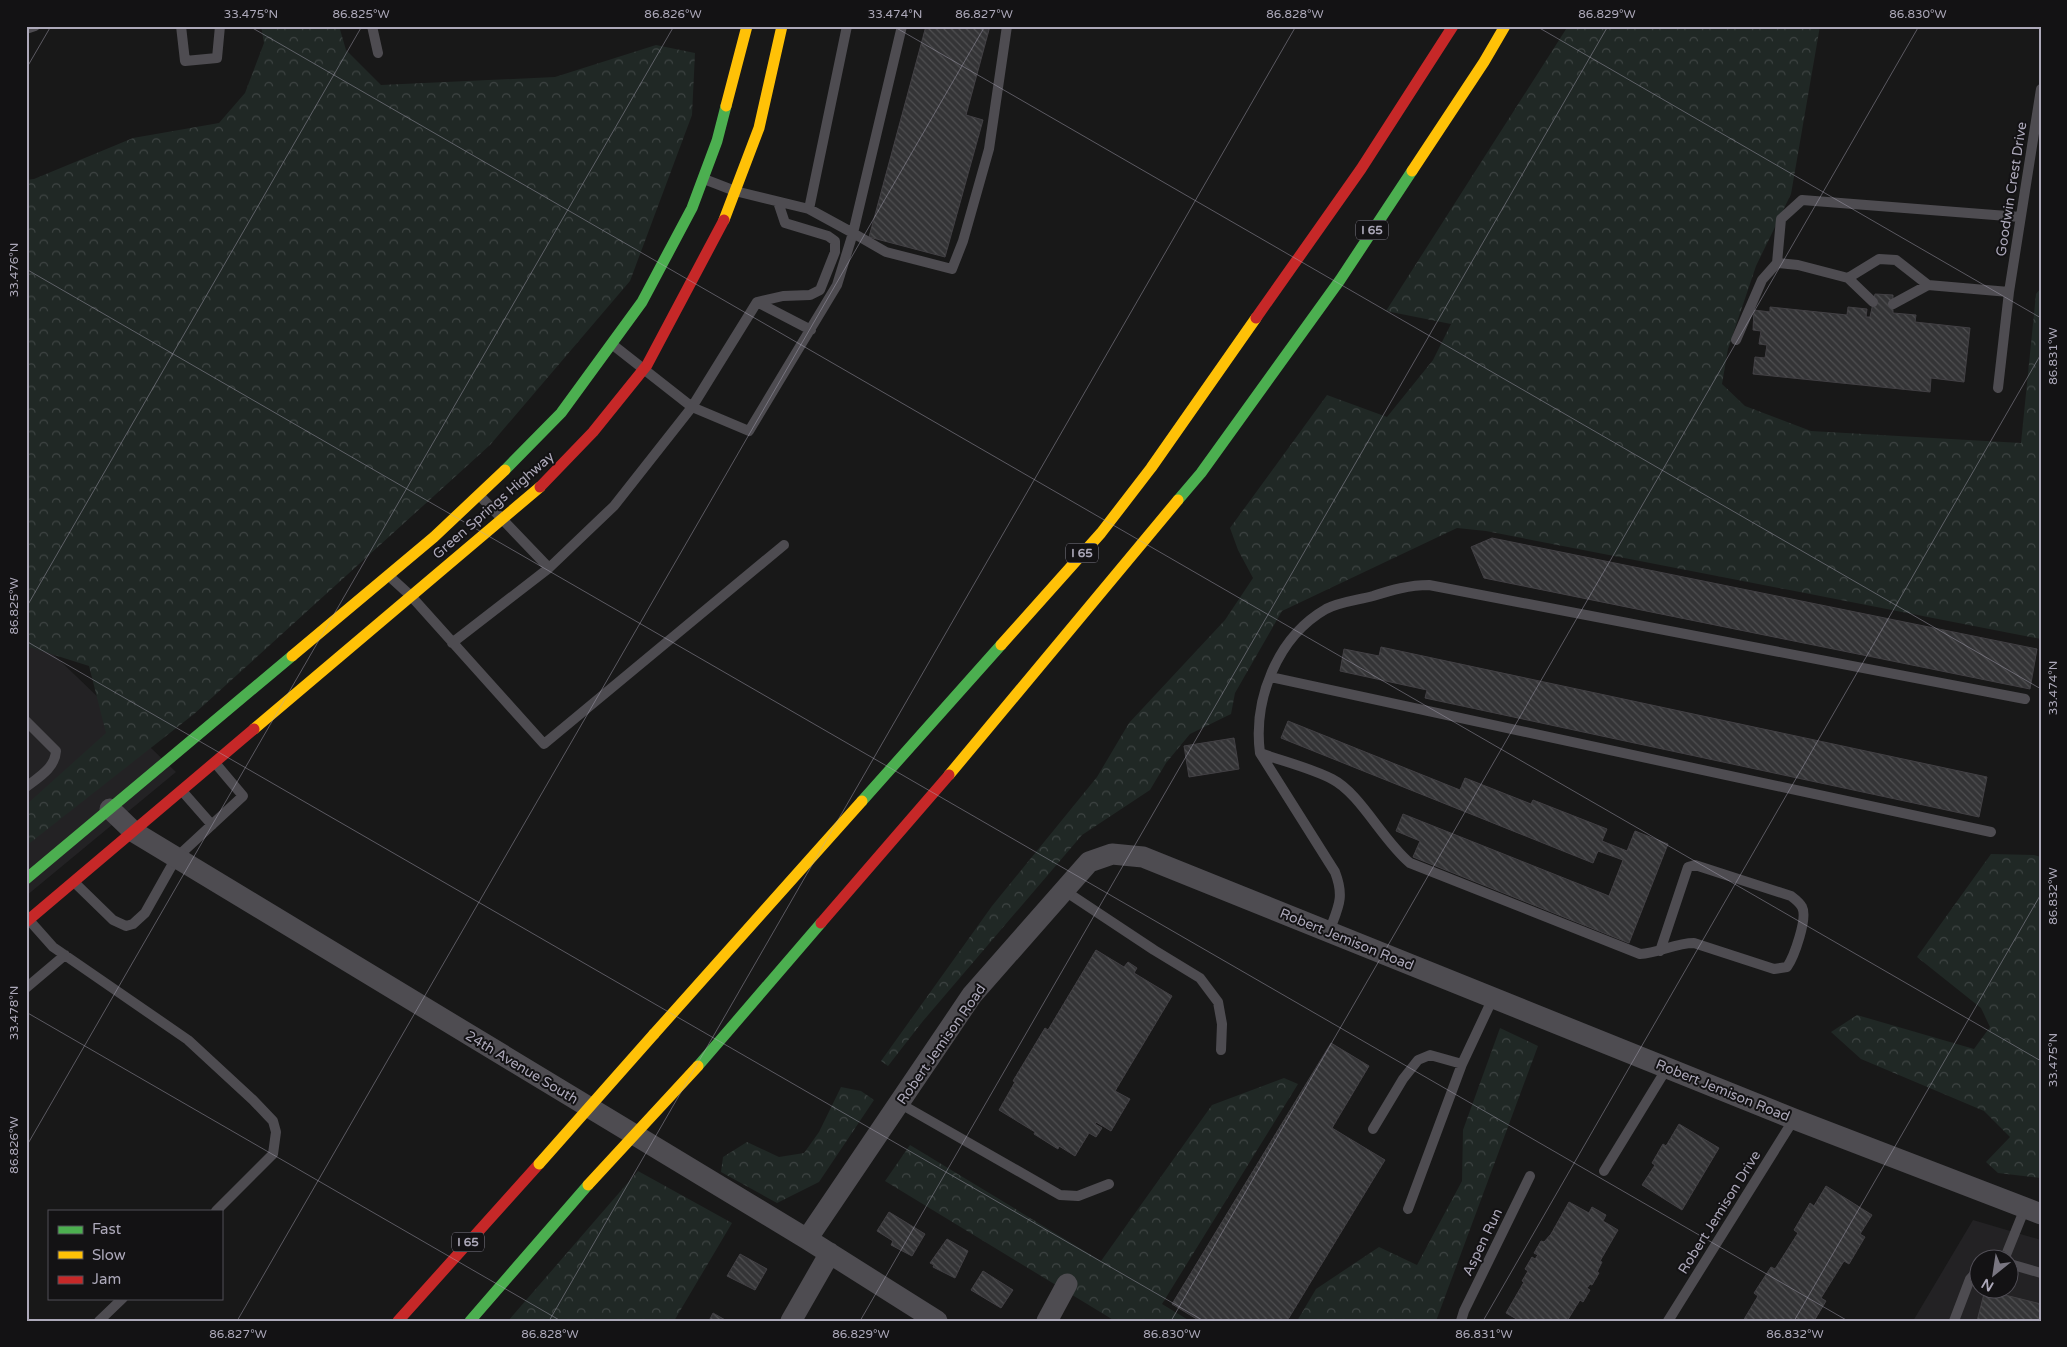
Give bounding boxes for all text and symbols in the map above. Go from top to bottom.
text: 33.475°N [224,7,278,21]
text: 86.825°W [332,7,390,21]
text: 86.826°W [644,7,702,21]
text: 33.474°N [868,7,922,21]
text: 86.827°W [955,7,1013,21]
text: 86.828°W [1266,7,1324,21]
text: 86.829°W [1578,7,1636,21]
text: 86.830°W [1889,7,1947,21]
street label: Goodwin Crest Drive [1992,120,2031,258]
road number: I 65 [1356,220,1388,240]
text: 33.476°N [7,243,21,297]
text: 86.831°W [2046,327,2060,385]
street label: Green Springs Highway [429,448,558,563]
road number: I 65 [1066,544,1098,562]
text: 86.825°W [7,577,21,635]
text: 33.474°N [2046,661,2060,715]
text: 86.832°W [2046,867,2060,925]
street label: Robert Jemison Road [1277,905,1416,974]
street label: Robert Jemison Road [893,981,989,1108]
text: 33.478°N [7,986,21,1040]
street label: 24th Avenue South [462,1027,581,1108]
text: 33.475°N [2046,1033,2060,1087]
street label: Robert Jemison Road [1653,1056,1792,1125]
text: 86.826°W [7,1116,21,1174]
street label: Robert Jemison Drive [1675,1147,1764,1277]
street label: Aspen Run [1459,1206,1506,1279]
legend [48,1210,222,1300]
text: Fast [92,1220,122,1238]
road number: I 65 [452,1232,484,1252]
text: Slow [92,1246,126,1264]
north arrow [1970,1250,2020,1300]
text: Jam [92,1270,121,1288]
text: N [1979,1275,1997,1295]
text: 86.827°W [209,1327,267,1341]
text: 86.828°W [521,1327,579,1341]
text: 86.829°W [832,1327,890,1341]
text: 86.830°W [1143,1327,1201,1341]
text: 86.831°W [1455,1327,1513,1341]
text: 86.832°W [1766,1327,1824,1341]

